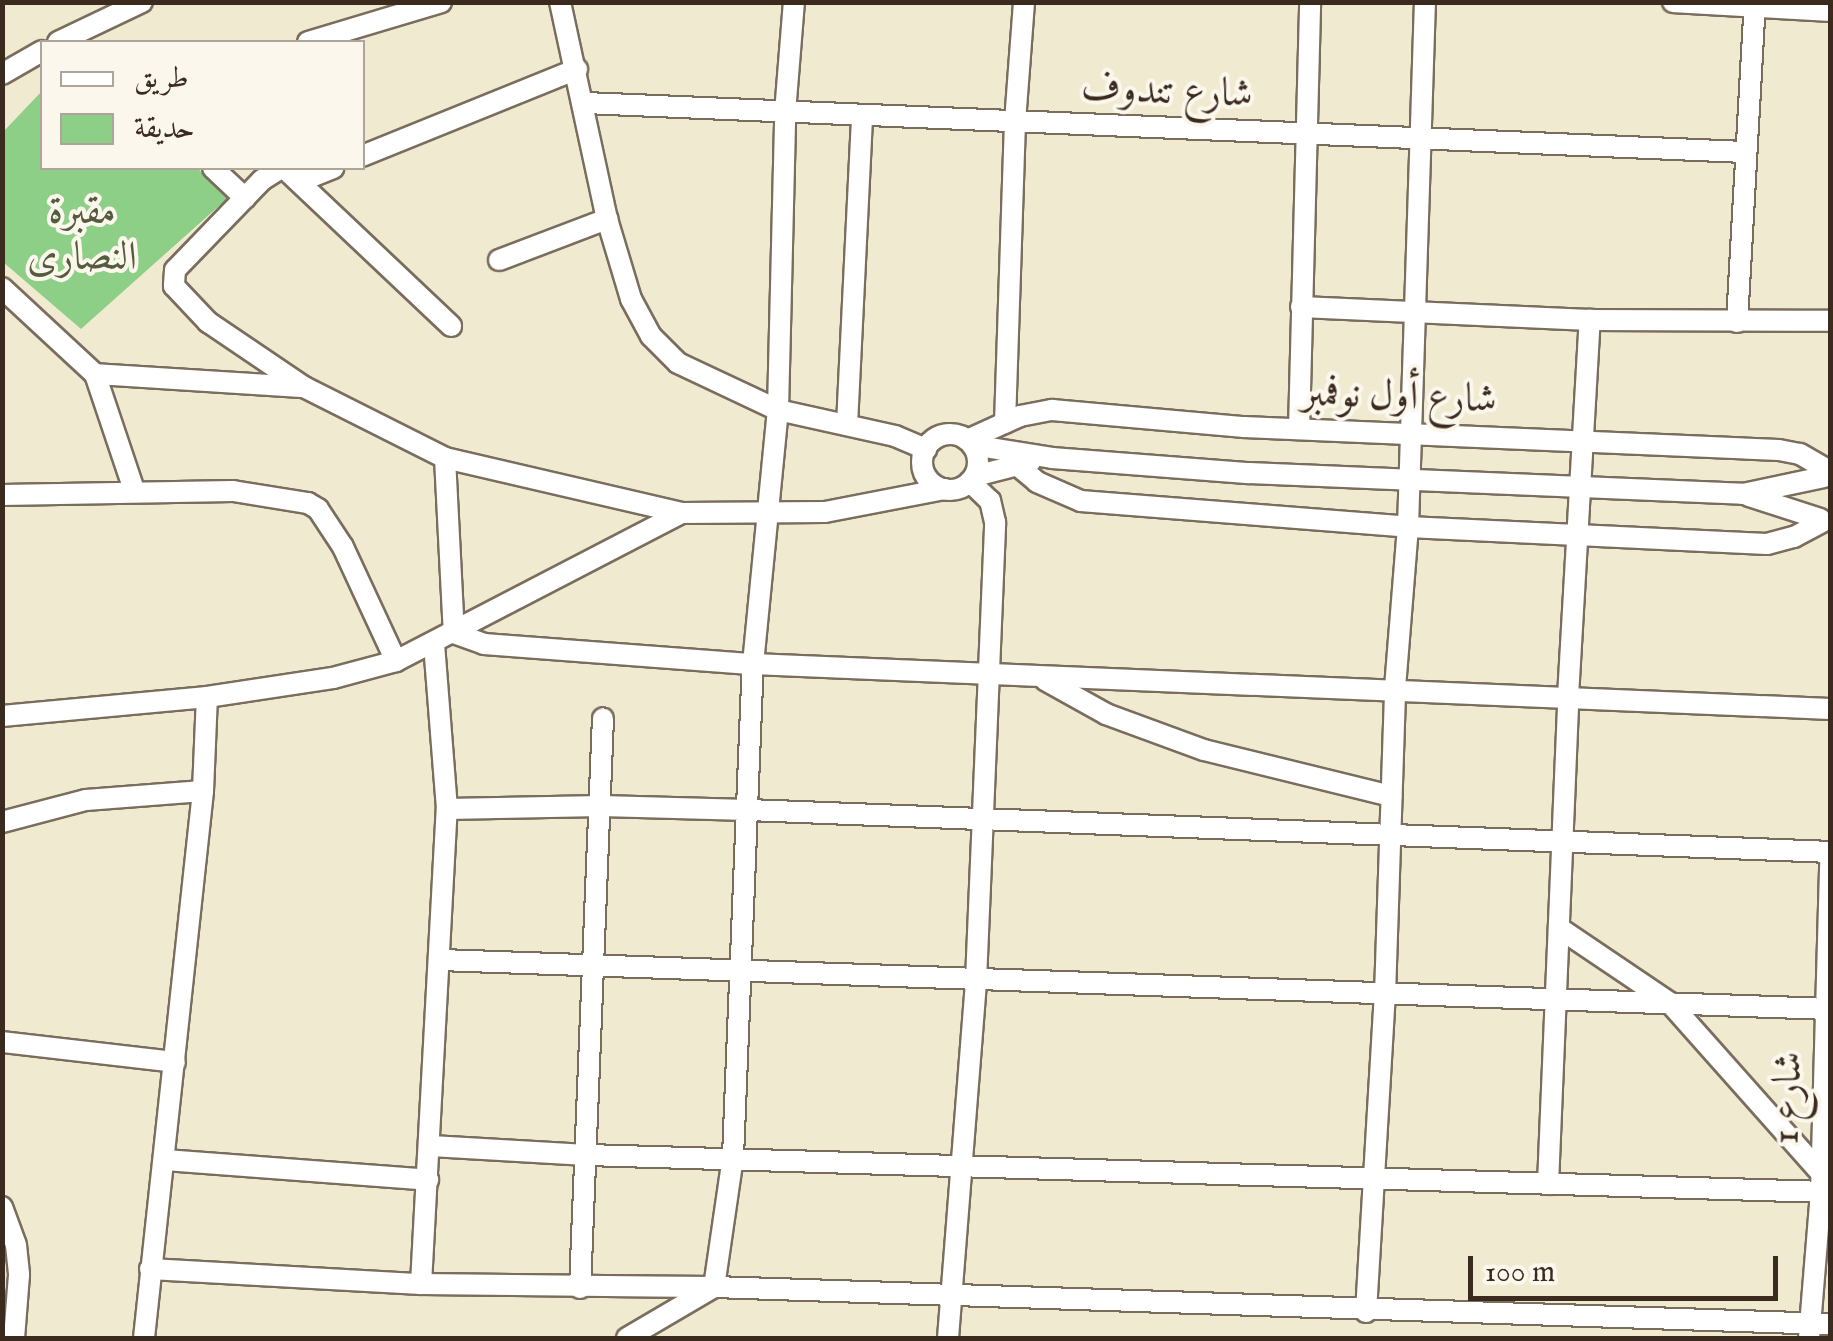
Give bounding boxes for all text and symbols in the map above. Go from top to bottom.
legend [40,40,365,170]
text: طريق [134,60,189,98]
street label: شارع تندوف [1080,66,1254,120]
text: حديقة [134,110,195,148]
park label: مقبرة النصارى [27,189,137,283]
street label: شارع أول نوفمبر [1301,371,1497,425]
street label: شارع 1 [1763,1051,1815,1145]
scale bar [1473,1236,1783,1298]
text: 100 m [1485,1254,1555,1292]

